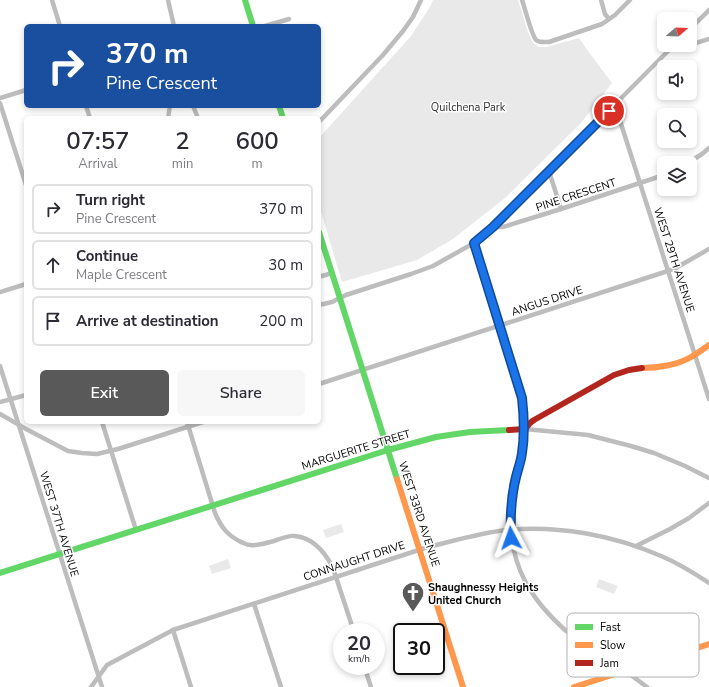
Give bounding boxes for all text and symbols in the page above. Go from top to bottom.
north arrow [657,12,697,52]
map controls [657,12,697,196]
text: 370 m [106,35,189,73]
icon: right [40,40,92,92]
button: sound [657,60,697,100]
text: Pine Crescent [106,71,217,95]
pin [592,94,626,128]
park label: Quilchena Park [431,100,506,115]
icon: arrive [598,100,620,122]
button: search [657,108,697,148]
text: 07:57 [66,125,130,157]
text: 2 [175,125,190,157]
text: 600 [236,125,279,157]
text: Arrival [78,155,117,173]
text: min [172,155,193,173]
text: m [252,155,263,173]
button: layers [657,156,697,196]
street label: PINE CRESCENT [534,175,618,215]
text: Turn right [76,190,145,210]
icon: right [42,198,64,220]
text: 370 m [259,199,303,219]
street label: WEST 29TH AVENUE [650,206,698,314]
text: Pine Crescent [76,210,156,228]
text: Continue [76,246,138,266]
icon: ahead [42,254,64,276]
text: 30 m [268,255,303,275]
text: Maple Crescent [76,266,167,284]
street label: ANGUS DRIVE [509,282,585,320]
icon: arrive [42,310,64,332]
text: Arrive at destination [76,311,219,331]
text: 200 m [259,311,303,331]
button: Exit [40,370,169,416]
button: Share [177,370,305,416]
street label: MARGUERITE STREET [300,426,413,474]
street label: WEST 33RD AVENUE [395,459,443,569]
street label: WEST 37TH AVENUE [36,469,82,579]
position arrow [490,517,532,559]
street label: CONNAUGHT DRIVE [301,537,407,585]
church icon: Shaughnessy Heights United Church [400,580,426,613]
place label: Shaughnessy Heights United Church [428,580,539,608]
legend [567,613,699,677]
text: Fast [600,620,621,635]
speed limit sign: 30 [393,623,445,675]
text: 20 [347,630,371,657]
text: Slow [600,638,625,653]
text: km/h [348,652,370,666]
text: Jam [599,656,619,671]

